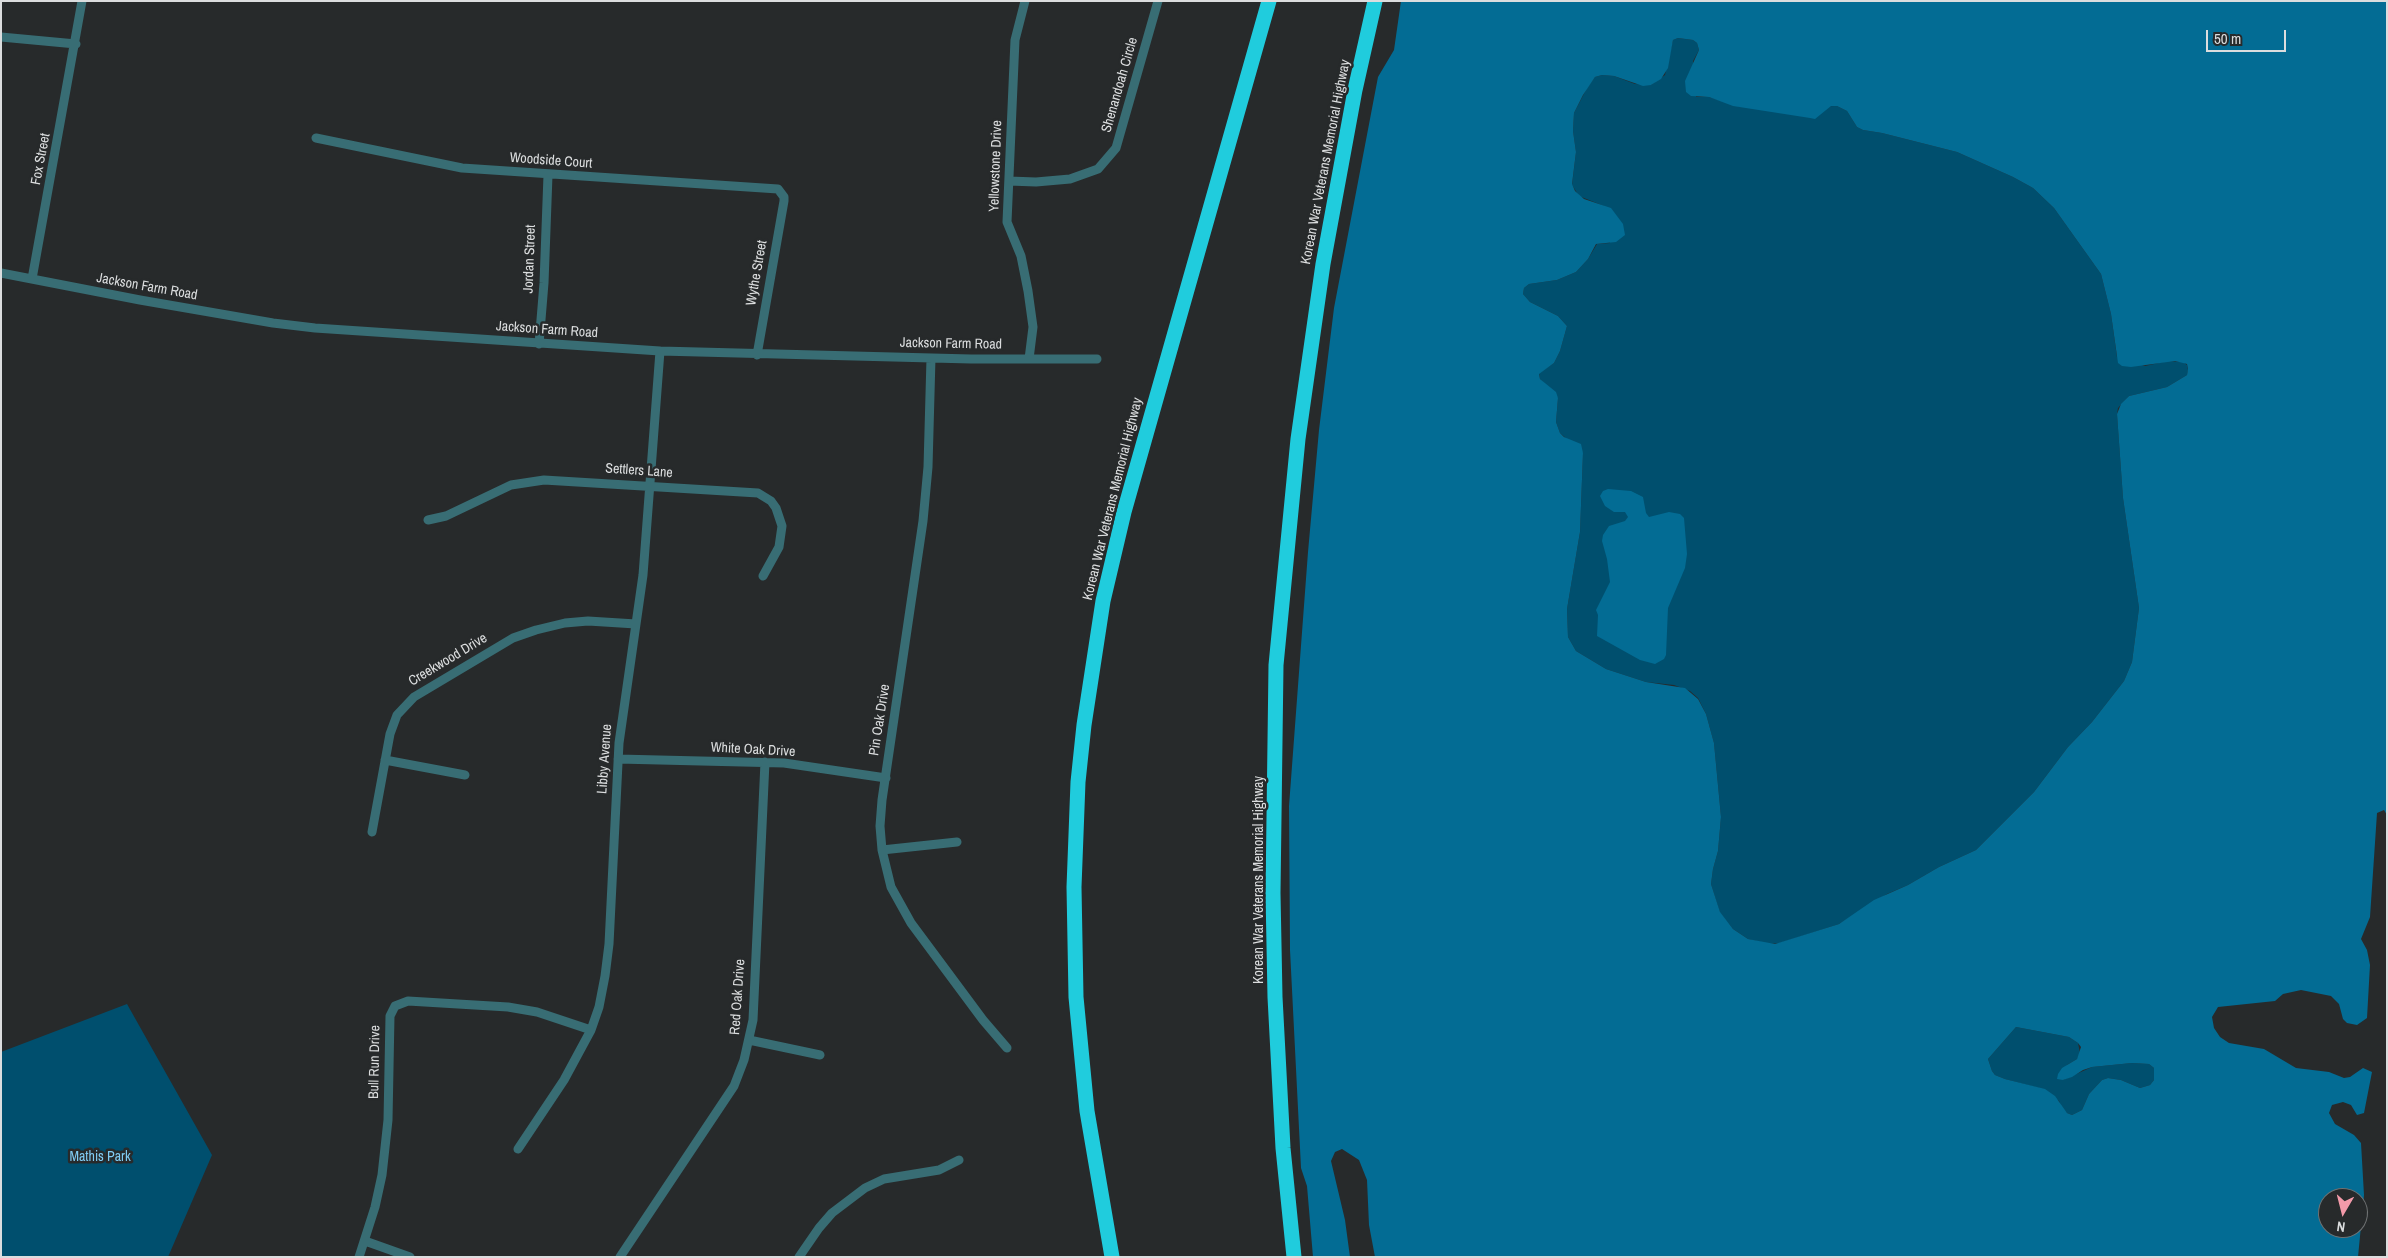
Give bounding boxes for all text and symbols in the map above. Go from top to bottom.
scale bar [2208,20,2288,52]
text: 50 m [2214,28,2241,49]
street label: Shenandoah Circle [1098,35,1142,135]
street label: Korean War Veterans Memorial Highway [1298,58,1354,266]
street label: Yellowstone Drive [986,120,1006,212]
street label: Fox Street [28,132,54,186]
street label: Woodside Court [509,150,593,172]
street label: Jordan Street [520,224,540,294]
street label: Wythe Street [743,239,771,307]
street label: Jackson Farm Road [95,270,199,304]
street label: Jackson Farm Road [495,318,599,342]
street label: Jackson Farm Road [900,335,1002,353]
street label: Korean War Veterans Memorial Highway [1080,396,1146,602]
street label: Settlers Lane [605,460,673,482]
street label: Creekwood Drive [406,630,490,690]
street label: Pin Oak Drive [866,683,894,757]
street label: Libby Avenue [594,723,616,795]
street label: White Oak Drive [710,739,796,761]
street label: Korean War Veterans Memorial Highway [1251,776,1267,984]
street label: Red Oak Drive [727,959,749,1035]
street label: Bull Run Drive [366,1025,384,1099]
park label: Mathis Park [69,1149,131,1165]
north arrow [2318,1188,2368,1238]
text: N [2336,1217,2346,1236]

